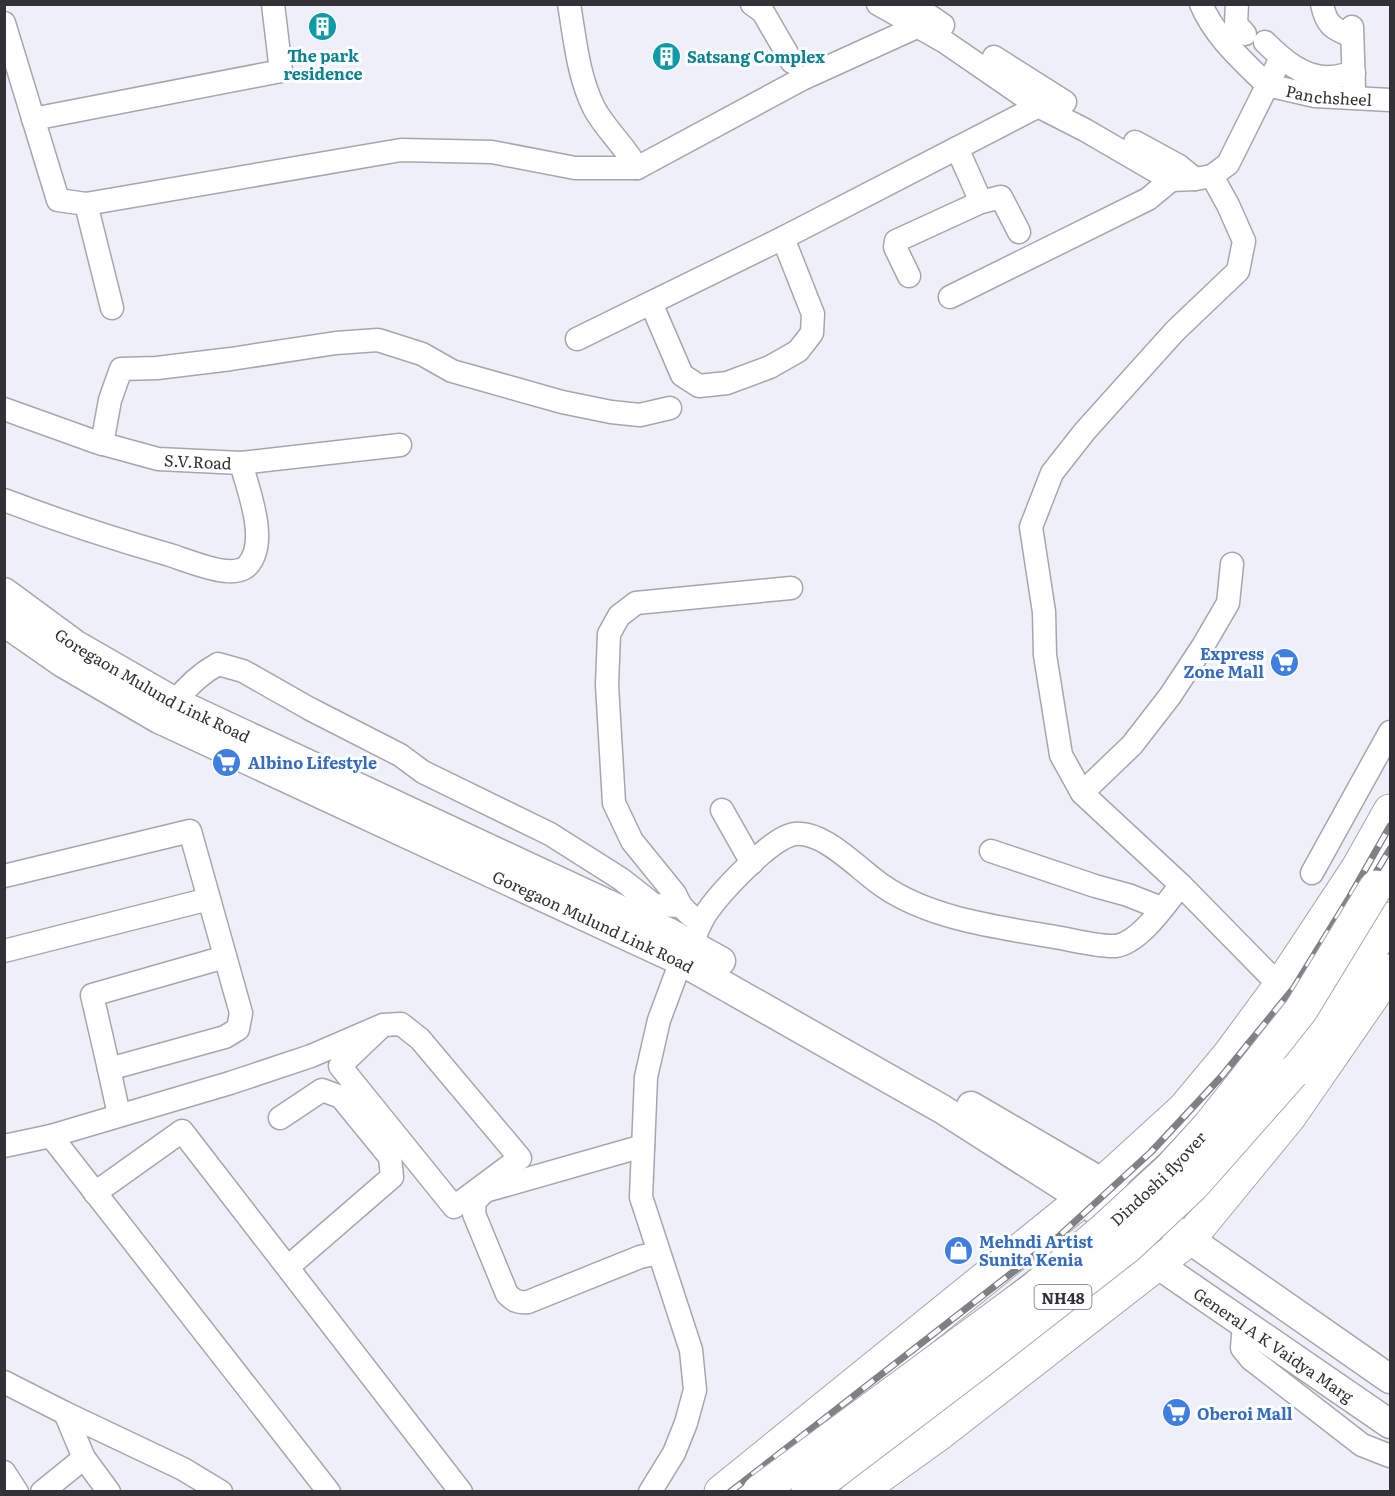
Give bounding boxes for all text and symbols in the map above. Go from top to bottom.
building icon: The park residence [307,11,339,43]
building icon: Satsang Complex [650,40,682,72]
place label: The park residence [283,43,363,85]
place label: Satsang Complex [687,44,825,68]
street label: Panchsheel [1284,78,1373,111]
street label: S.V.Road [164,447,233,475]
street label: Goregaon Mulund Link Road [50,622,255,748]
place label: Express Zone Mall [1183,641,1264,683]
supermarket icon: Express Zone Mall [1269,646,1301,678]
supermarket icon: Albino Lifestyle [211,746,243,778]
place label: Albino Lifestyle [248,750,377,774]
street label: Goregaon Mulund Link Road [489,863,699,978]
street label: Dindoshi flyover [1104,1125,1211,1231]
place label: Mehndi Artist Sunita Kenia [979,1229,1093,1271]
shop icon: Mehndi Artist Sunita Kenia [942,1234,974,1266]
street label: General A K Vaidya Marg [1189,1281,1359,1408]
road number: NH48 [1034,1285,1092,1309]
supermarket icon: Oberoi Mall [1160,1397,1192,1429]
place label: Oberoi Mall [1197,1401,1293,1425]

